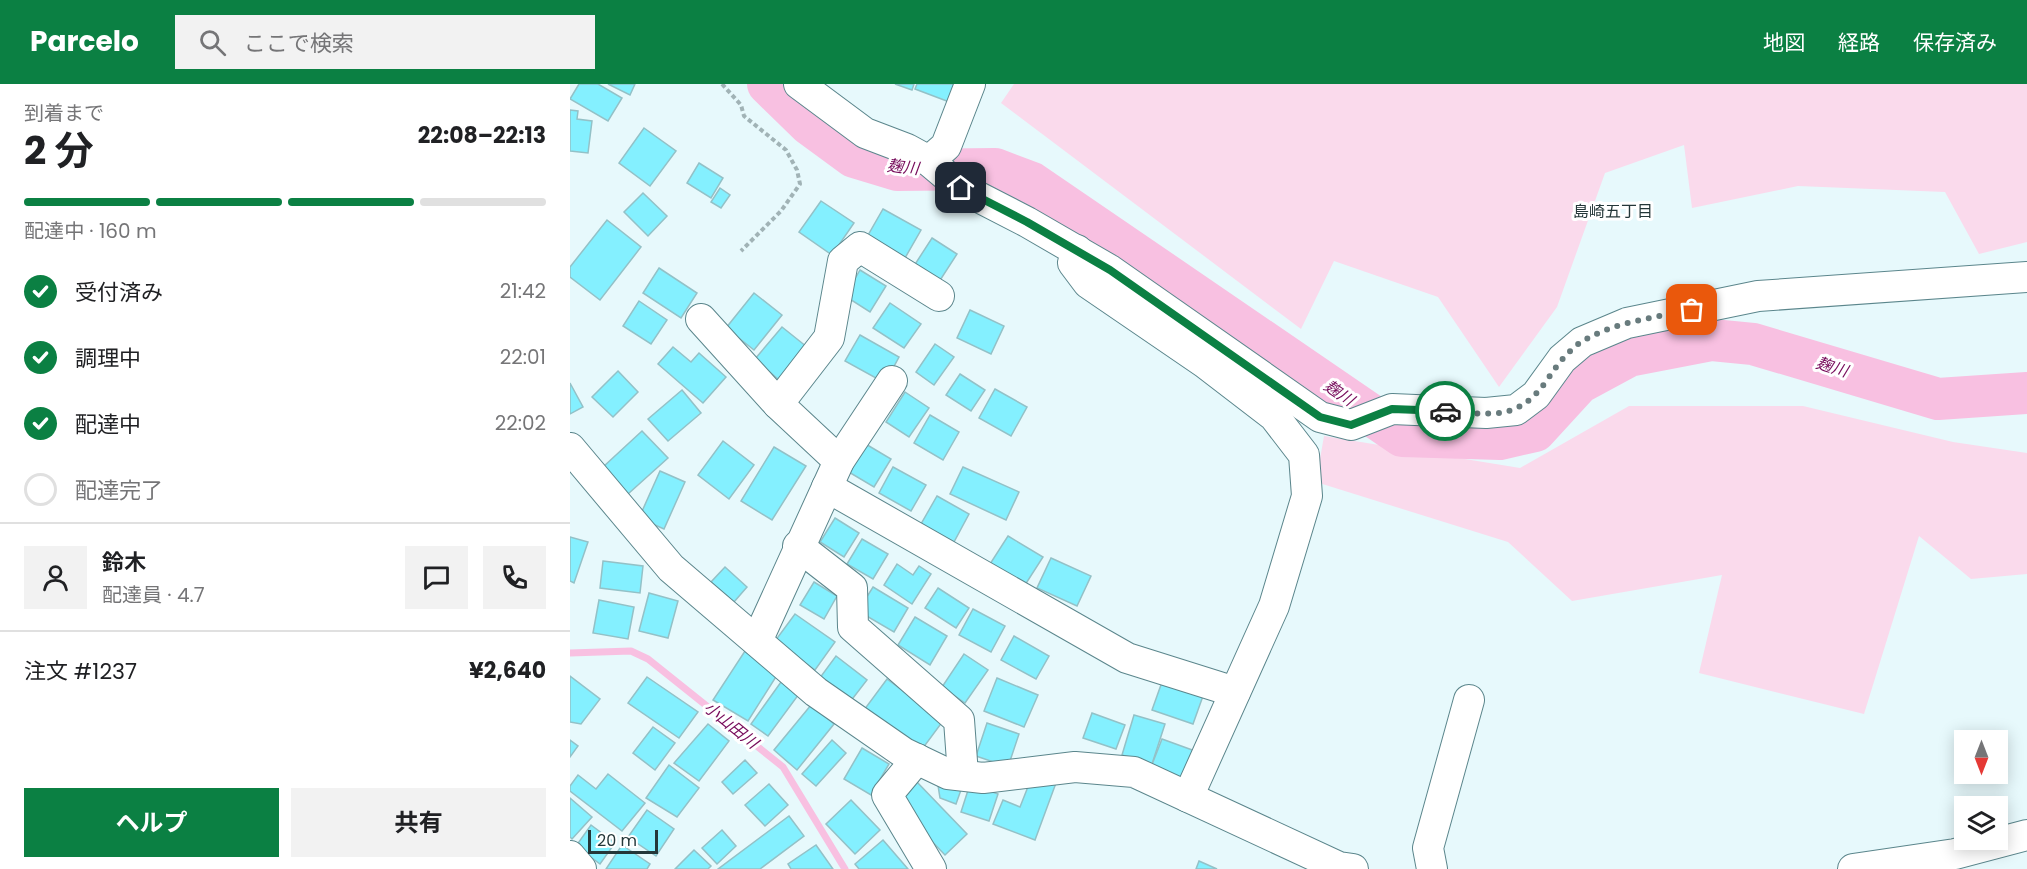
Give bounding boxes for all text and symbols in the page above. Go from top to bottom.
search box [175,15,595,69]
text: Parcelo [30,22,139,61]
icon: search [196,26,229,59]
text: ここで検索 [244,28,354,59]
text: 地図 [1763,28,1805,57]
text: 経路 [1838,28,1880,57]
text: 保存済み [1913,28,1997,57]
text: 到着まで [24,99,104,127]
text: 22:08–22:13 [418,120,546,151]
text: 2 分 [24,123,94,178]
water label: 麹川 [886,154,922,180]
pin [935,162,986,213]
icon: home [944,171,977,204]
district label: 島崎五丁目 [1573,200,1653,223]
text: 配達中 · 160 m [24,217,157,245]
icon: check [24,275,57,308]
text: 受付済み [75,277,163,308]
text: 21:42 [500,277,546,305]
pin [1666,284,1717,335]
icon: bag [1675,293,1708,326]
icon: check [24,341,57,374]
text: 調理中 [75,343,141,374]
text: 22:01 [500,343,546,371]
water label: 麹川 [1813,351,1853,383]
water label: 麹川 [1319,375,1360,413]
courier [1415,381,1475,441]
icon: car [1429,395,1462,428]
icon: check [24,407,57,440]
text: 配達中 [75,409,141,440]
text: 22:02 [495,409,546,437]
text: 配達完了 [75,475,163,506]
button: person [24,546,87,609]
button: chat [405,546,468,609]
button: phone [483,546,546,609]
text: 鈴木 [102,547,146,578]
text: 配達員 · 4.7 [102,581,205,609]
text: ¥2,640 [469,655,546,686]
text: 注文 #1237 [24,656,137,687]
water label: 小山田川 [699,696,765,755]
north arrow [1954,730,2008,784]
map controls [1954,730,2008,850]
button: ヘルプ [24,788,279,857]
button: 共有 [291,788,546,857]
button: layers [1954,796,2008,850]
scale bar [588,827,658,854]
text: 20 m [597,829,637,852]

